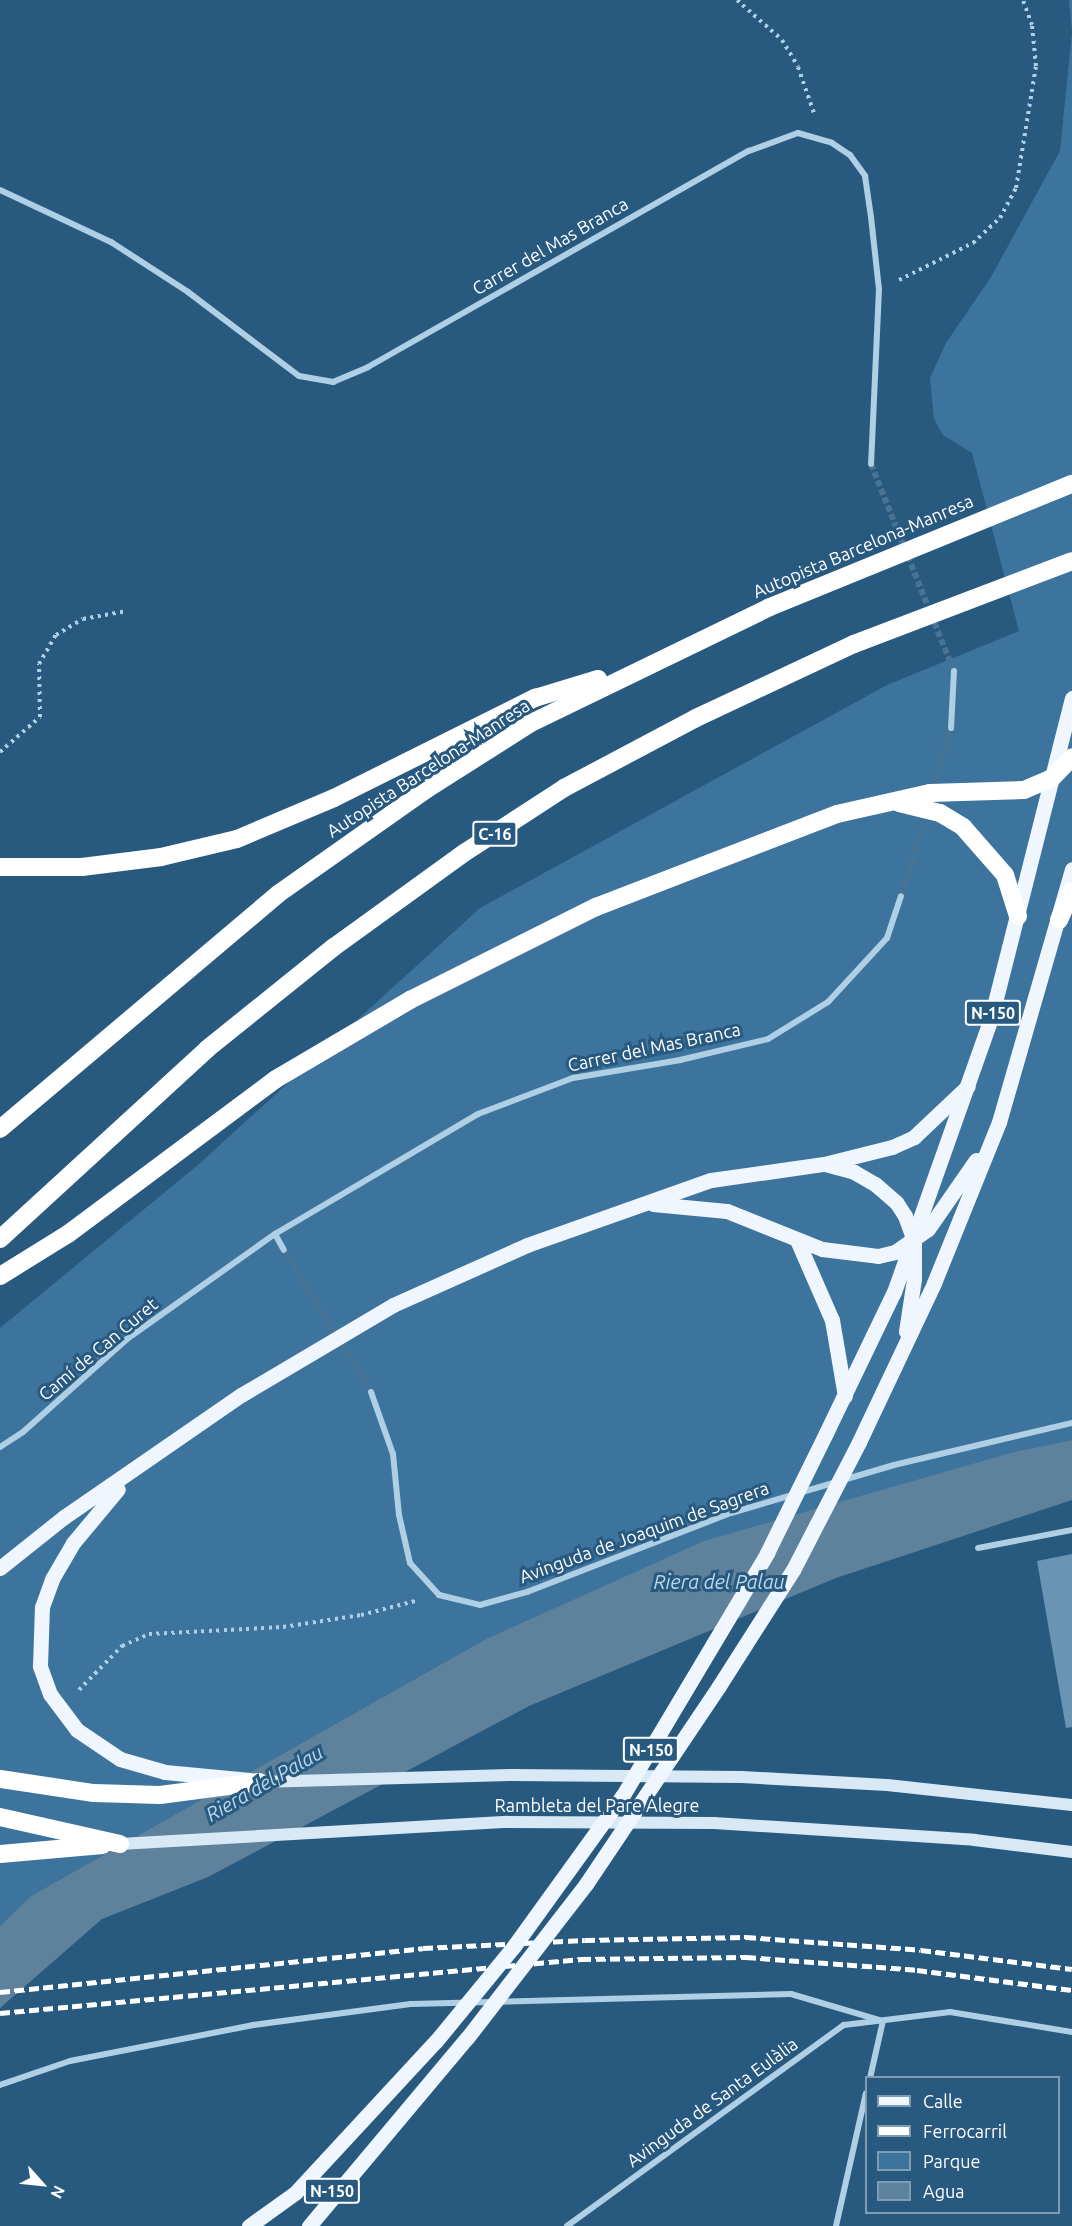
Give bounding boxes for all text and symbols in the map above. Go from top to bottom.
street label: Carrer del Mas Branca [468,193,632,299]
street label: Autopista Barcelona-Manresa [750,490,976,602]
street label: Autopista Barcelona-Manresa [323,694,533,842]
road number: C-16 [471,821,519,847]
road number: N-150 [964,1000,1022,1026]
street label: Carrer del Mas Branca [566,1018,742,1076]
street label: Camí de Can Curet [34,1293,162,1405]
street label: Avinguda de Joaquim de Sagrera [516,1477,772,1587]
water label: Riera del Palau [653,1569,785,1593]
road number: N-150 [622,1737,680,1763]
water label: Riera del Palau [201,1740,327,1826]
street label: Rambleta del Pare Alegre [494,1794,700,1816]
street label: Avinguda de Santa Eulàlia [622,2033,802,2171]
legend [865,2076,1060,2214]
text: Calle [923,2091,963,2111]
text: Ferrocarril [923,2121,1007,2141]
text: Parque [923,2151,980,2171]
north arrow [12,2154,72,2214]
road number: N-150 [304,2178,360,2204]
text: Agua [923,2181,965,2201]
text: N [47,2183,69,2202]

